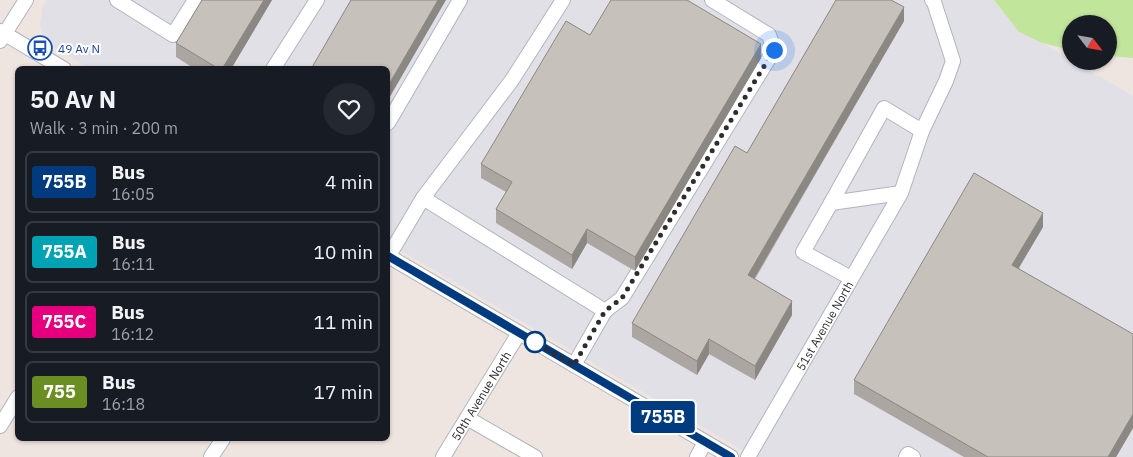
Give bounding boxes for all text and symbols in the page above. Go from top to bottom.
north arrow [1062,15,1118,70]
map controls [1062,15,1117,70]
bus stop icon: 49 Av N [27,35,53,61]
your location [762,38,787,63]
place label: 49 Av N [58,41,100,56]
text: 50 Av N [30,83,116,115]
button: heart [323,83,375,135]
text: Walk · 3 min · 200 m [30,118,178,138]
text: Bus [111,160,145,184]
text: 755B [42,170,86,193]
text: 4 min [325,170,373,194]
text: 16:05 [111,184,154,204]
text: Bus [112,230,145,254]
text: 755A [42,240,87,263]
text: 10 min [314,240,373,264]
text: 16:11 [112,254,155,274]
street label: 51st Avenue North [792,278,856,373]
text: Bus [111,300,145,324]
text: 755C [42,310,86,333]
text: 11 min [314,310,373,334]
text: 16:12 [111,324,154,344]
unlabelled marker [524,331,546,353]
street label: 50th Avenue North [448,348,514,443]
text: Bus [102,370,136,394]
text: 755 [43,380,76,403]
text: 17 min [314,380,373,404]
text: 16:18 [102,394,145,414]
line badge: 755B [628,401,698,433]
text: 755B [641,405,685,428]

